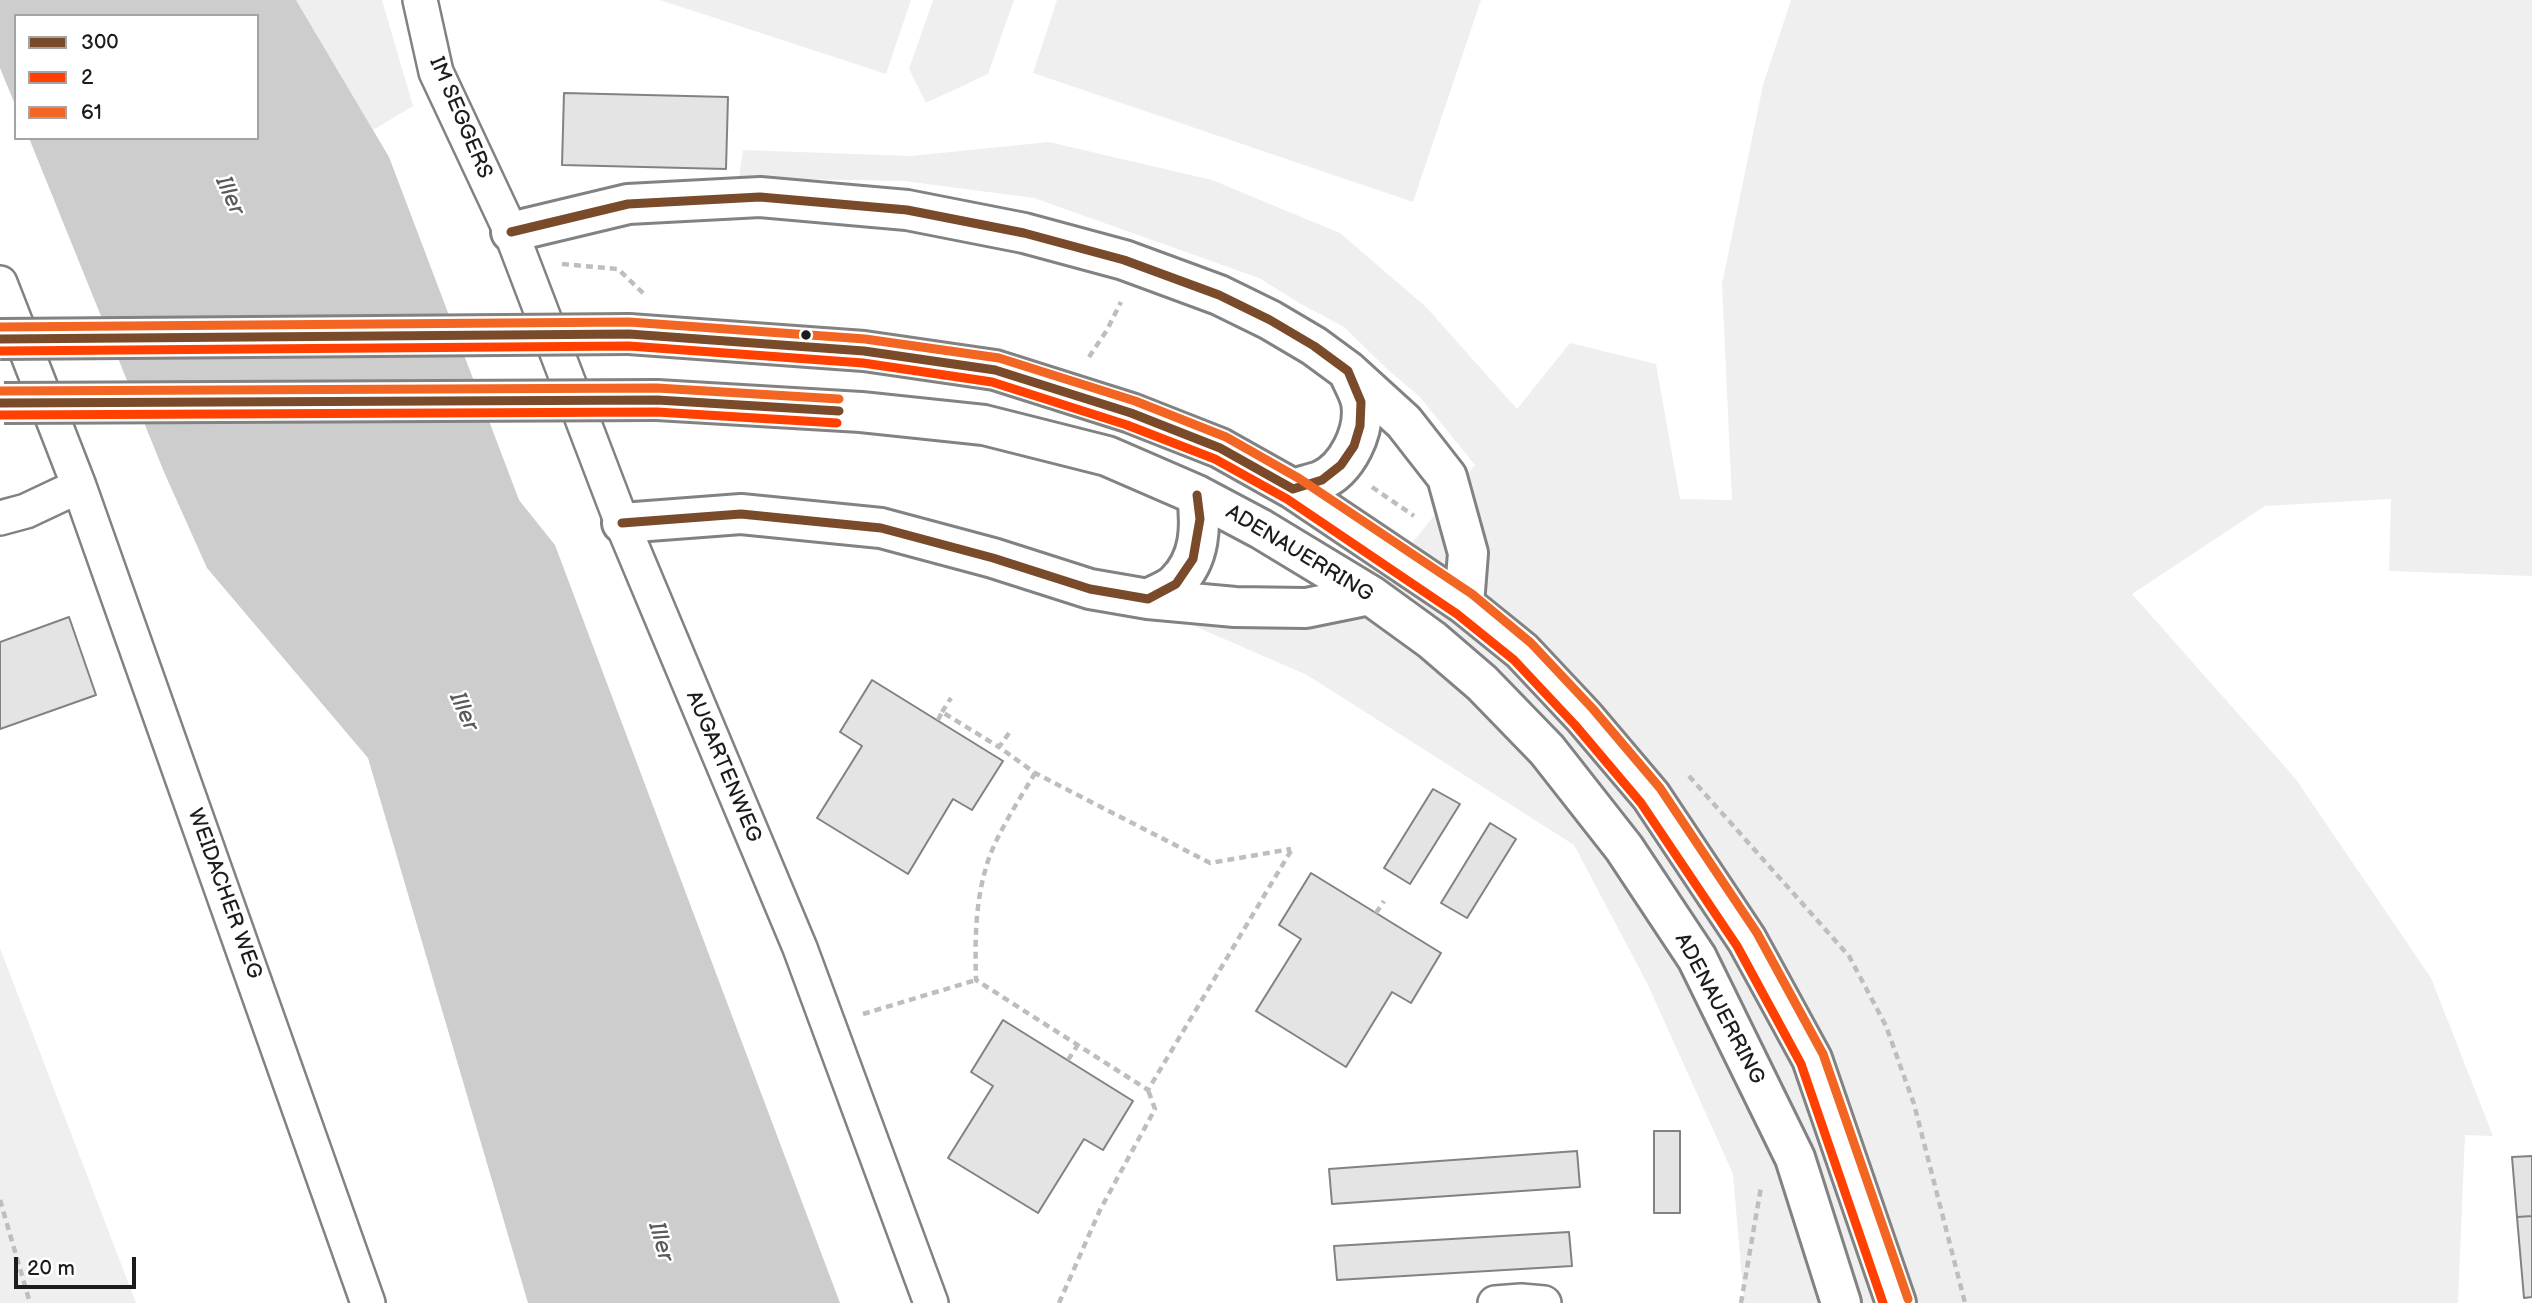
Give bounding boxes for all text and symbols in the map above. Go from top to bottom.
legend [14,14,259,140]
text: 300 [81,30,119,55]
street label: IM SEGGERS [423,53,497,183]
text: 2 [81,65,93,90]
text: 61 [81,100,102,125]
water label: Iller [208,172,250,220]
unlabelled marker [799,328,813,342]
street label: ADENAUERRING [1221,500,1377,608]
water label: Iller [442,688,484,736]
street label: AUGARTENWEG [680,688,766,846]
street label: WEIDACHER WEG [181,805,267,983]
street label: ADENAUERRING [1669,929,1769,1089]
water label: Iller [641,1219,679,1265]
scale bar [18,1244,140,1288]
text: 20 m [27,1256,75,1281]

